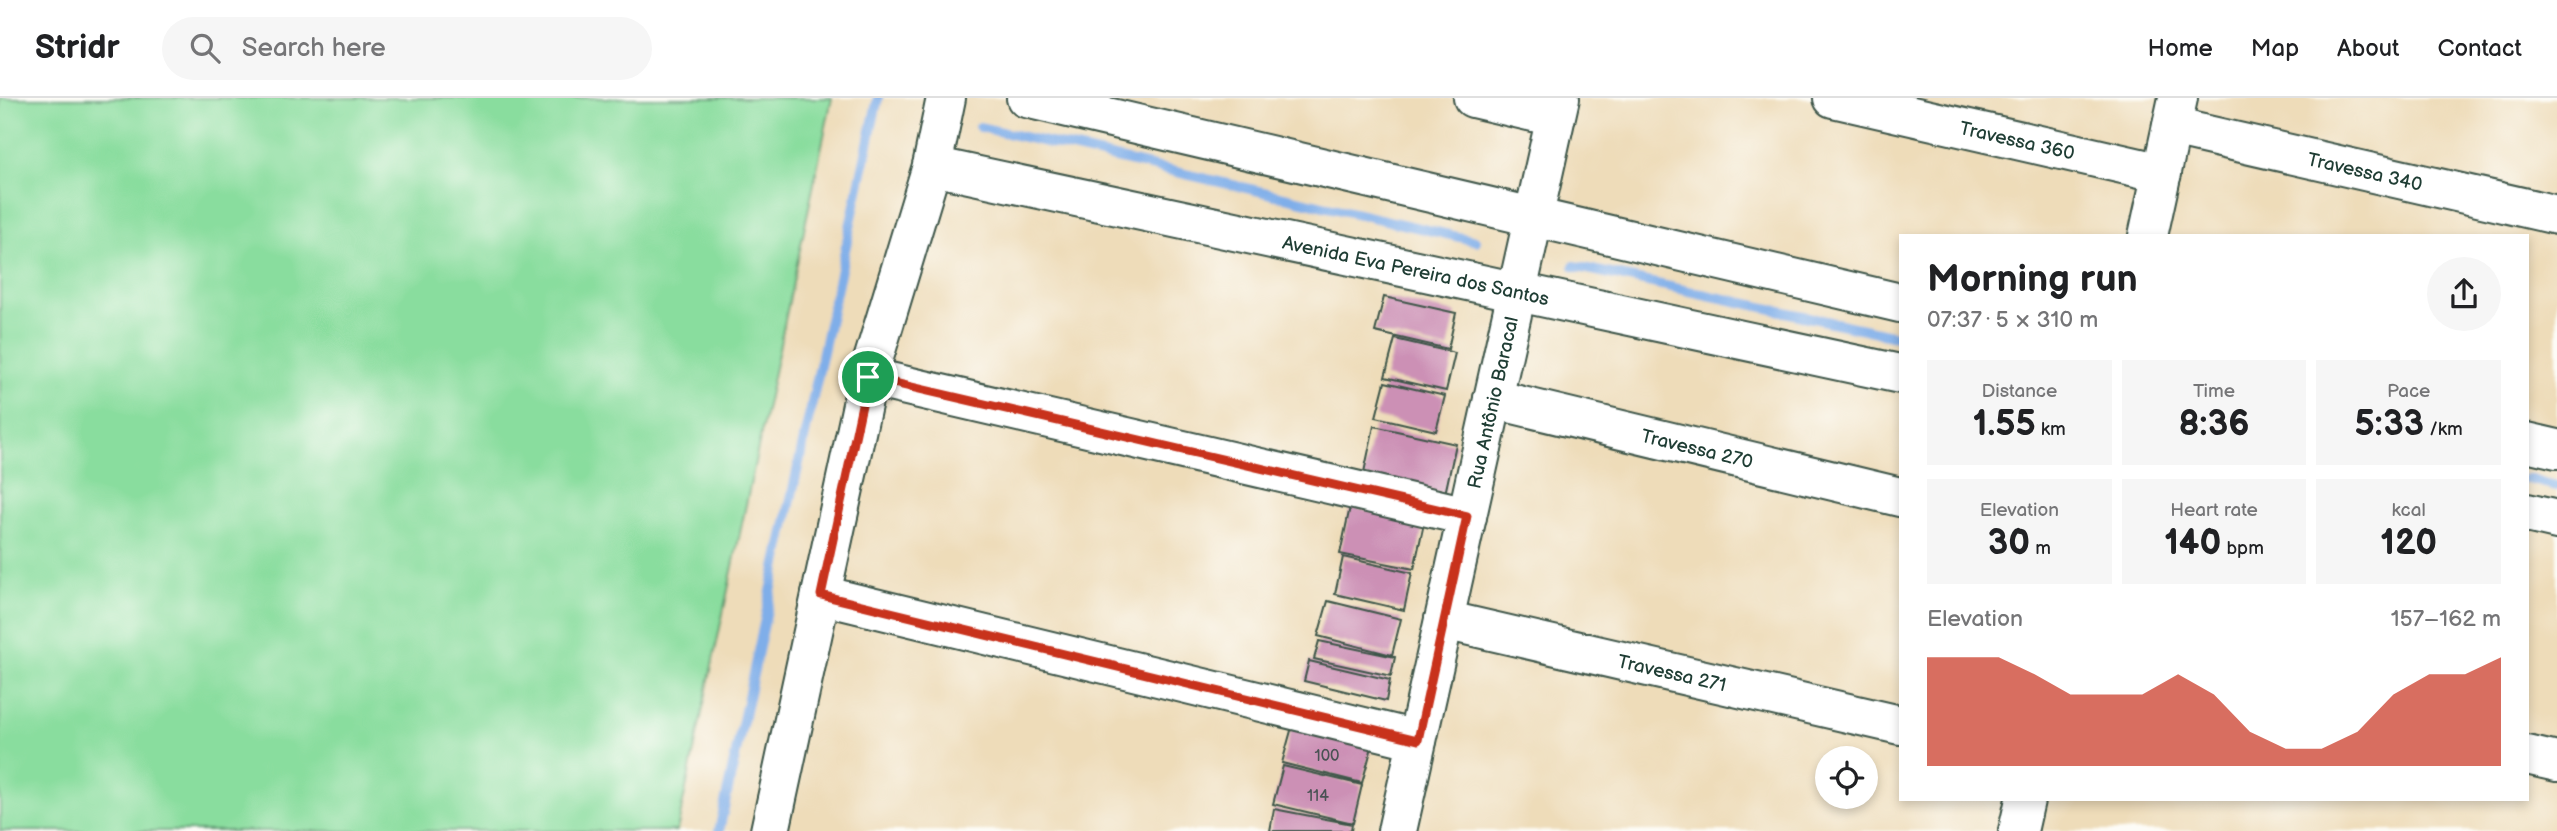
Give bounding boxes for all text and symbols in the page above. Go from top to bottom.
search box [162,17,652,80]
text: Stridr [35,28,120,68]
icon: search [186,29,224,67]
text: Search here [242,33,386,64]
text: Home [2148,34,2213,63]
text: Map [2251,34,2299,63]
text: About [2337,34,2399,63]
text: Contact [2437,34,2522,63]
street label: Travessa 360 [1957,117,2077,166]
street label: Travessa 340 [2305,148,2424,197]
street label: Avenida Eva Pereira dos Santos [1280,232,1551,311]
text: Morning run [1927,257,2138,302]
button: share [2427,257,2501,331]
text: 07:37 · 5 × 310 m [1927,306,2098,334]
street label: Rua Antônio Baracal [1463,315,1524,491]
pin [838,347,898,407]
icon: arrive [849,358,887,396]
text: Distance [1981,380,2057,403]
text: Time [2193,380,2235,403]
text: Pace [2387,380,2430,403]
text: 1.55 [1973,403,2036,446]
text: 8:36 [2178,403,2250,446]
text: 5:33 [2355,403,2424,446]
text: km [2036,418,2066,441]
text: /km [2424,418,2463,441]
street label: Travessa 270 [1639,425,1755,474]
text: Elevation [1980,499,2059,522]
text: Heart rate [2170,499,2258,522]
text: kcal [2392,499,2426,522]
text: 30 [1988,522,2030,565]
text: 140 [2164,522,2221,565]
text: 120 [2380,522,2437,565]
text: m [2030,537,2051,560]
text: bpm [2221,537,2264,560]
text: Elevation [1927,605,2023,633]
text: 157–162 m [2391,605,2501,633]
street label: Travessa 271 [1615,650,1728,698]
map controls [1815,746,1878,809]
button: locate [1815,746,1878,809]
house number: 100 [1314,747,1340,766]
house number: 114 [1307,787,1329,806]

